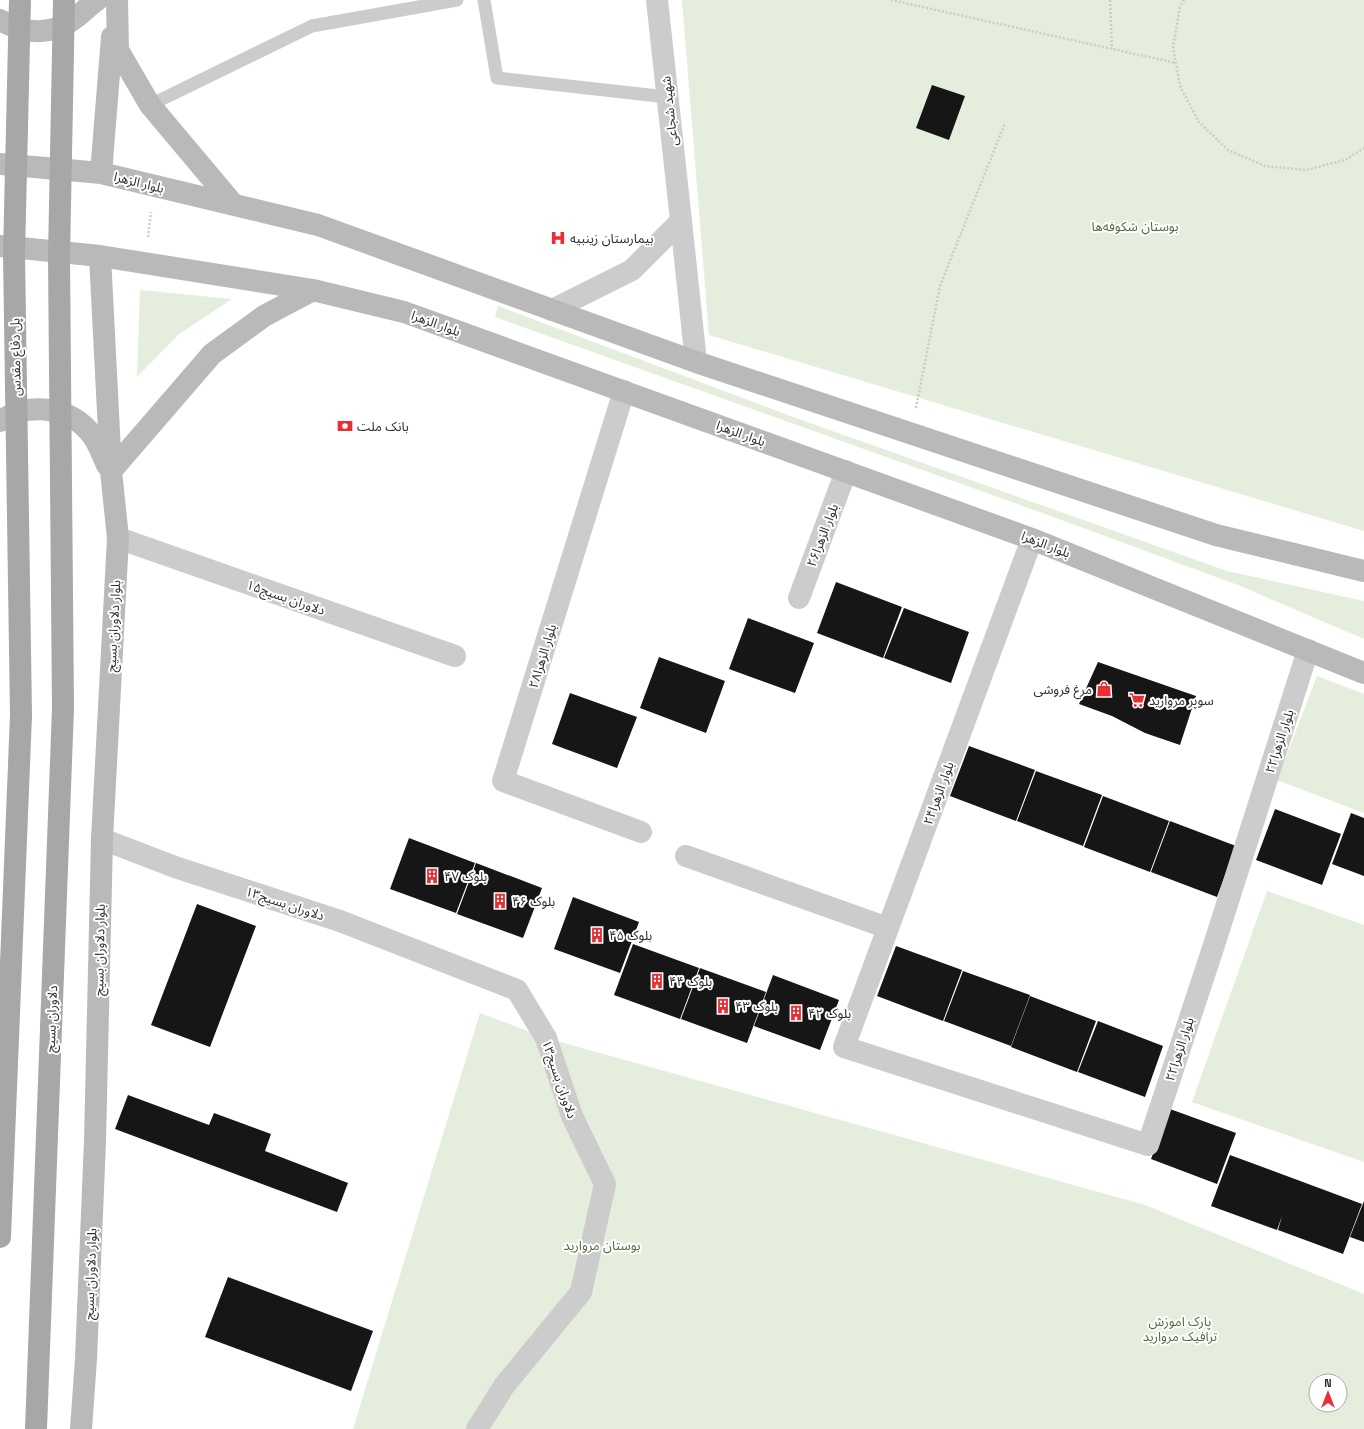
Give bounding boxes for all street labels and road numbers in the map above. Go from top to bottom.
street label: شهید شجاعی [657,75,682,147]
street label: بلوار الزهرا [112,168,166,197]
street label: بلوار الزهرا [409,307,463,340]
street label: پل دفاع مقدس [6,318,27,396]
street label: بلوار الزهرا [714,417,768,450]
street label: بلوار الزهرا۲۶ [803,501,842,569]
street label: بلوار الزهرا [1019,527,1073,562]
street label: دلاوران بسیج۱۵ [244,576,327,621]
street label: بلوار دلاوران بسیج [103,580,126,672]
street label: بلوار الزهرا۲۸ [525,622,560,690]
street label: بلوار الزهرا۲۲ [1261,707,1298,775]
street label: بلوار الزهرا۲۴ [919,759,958,827]
street label: دلاوران بسیج۱۳ [243,883,327,926]
street label: بلوار دلاوران بسیج [90,904,111,996]
street label: دلاوران بسیج [42,985,63,1053]
street label: بلوار الزهرا۲۲ [1161,1015,1198,1083]
street label: دلاوران بسیج۱۳ [536,1038,581,1121]
street label: بلوار دلاوران بسیج [80,1228,103,1320]

